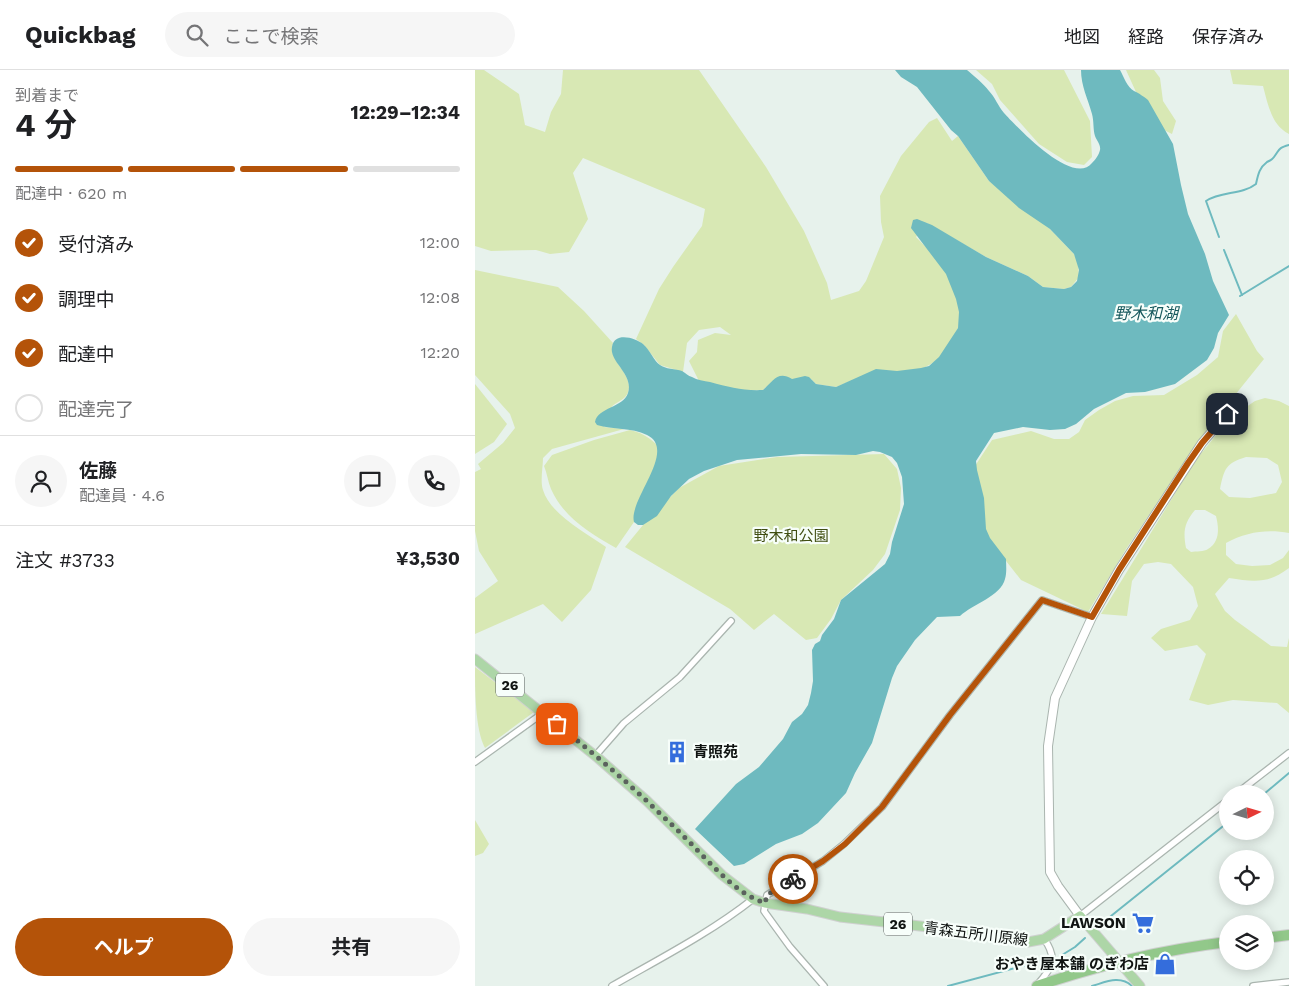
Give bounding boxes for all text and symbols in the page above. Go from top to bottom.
search box [165,12,515,57]
text: Quickbag [25,21,135,49]
icon: search [183,21,211,49]
text: ここで検索 [223,25,318,48]
text: 地図 [1064,26,1100,47]
text: 経路 [1128,26,1164,47]
text: 保存済み [1192,26,1264,47]
text: 到着まで [15,86,79,105]
text: 12:29–12:34 [351,101,460,124]
text: 4 分 [15,106,77,144]
text: 配達中 · 620 m [15,184,127,203]
icon: check [15,229,43,257]
text: 受付済み [58,233,134,256]
text: 12:00 [420,233,460,252]
icon: check [15,284,43,312]
text: 調理中 [58,288,115,311]
text: 12:08 [420,288,460,307]
water label: 野木和湖 [1114,304,1181,323]
icon: check [15,339,43,367]
text: 配達中 [58,343,115,366]
text: 12:20 [420,343,460,362]
pin [1206,393,1248,435]
text: 配達完了 [58,398,134,421]
icon: home [1213,400,1241,428]
button: person [15,455,67,507]
button: chat [344,455,396,507]
button: phone [408,455,460,507]
text: 佐藤 [79,459,117,482]
text: 配達員 · 4.6 [79,486,165,505]
park label: 野木和公園 [753,527,829,545]
text: ¥3,530 [396,547,460,570]
text: 注文 #3733 [15,549,115,572]
road number: 26 [496,674,524,696]
pin [536,703,578,745]
icon: bag [543,710,571,738]
building icon: 青照苑 [664,739,690,765]
place label: 青照苑 [693,743,738,761]
north arrow [1219,785,1274,840]
map controls [1219,785,1274,970]
button: locate [1219,850,1274,905]
courier [768,854,818,904]
icon: bike [779,865,807,893]
supermarket icon: LAWSON [1130,910,1156,936]
road number: 26 [884,912,912,936]
place label: LAWSON [1061,914,1126,932]
button: layers [1219,915,1274,970]
button: ヘルプ [15,918,233,976]
button: 共有 [243,918,460,976]
street label: 青森五所川原線 [923,919,1029,949]
shop icon: おやき屋本舗 のぎわ店 [1152,951,1178,977]
place label: おやき屋本舗 のぎわ店 [995,955,1149,973]

